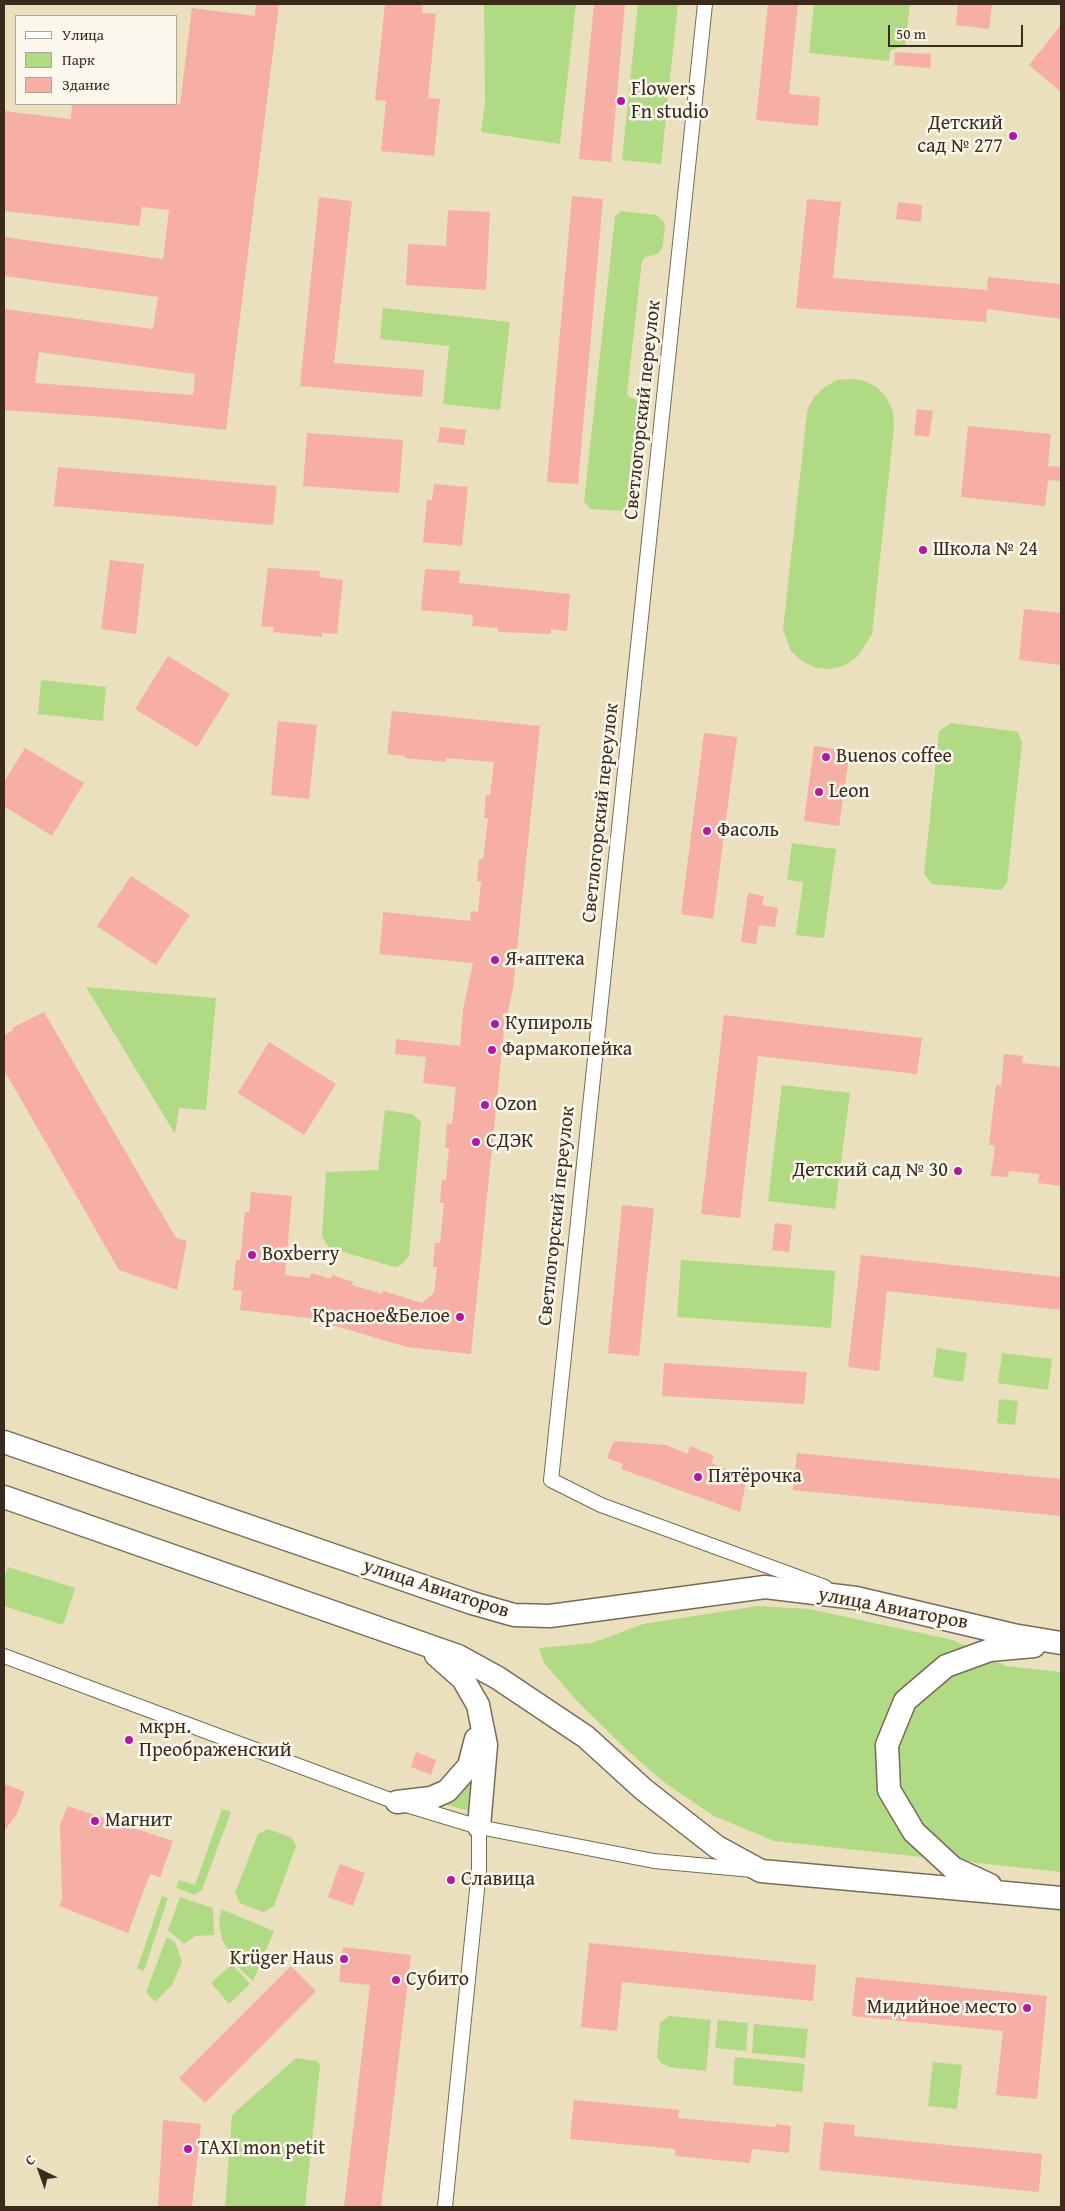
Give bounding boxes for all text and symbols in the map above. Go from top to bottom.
legend [15,15,178,105]
scale bar [890,15,1025,47]
text: 50 m [896,23,926,44]
text: Улица [62,24,104,45]
text: Парк [62,49,95,70]
text: Здание [62,74,110,95]
place label: Flowers Fn studio [631,78,709,125]
marker: Flowers Fn studio [615,95,627,107]
place label: Детский сад № 277 [917,112,1003,159]
marker: Детский сад № 277 [1007,130,1019,142]
street label: Светлогорский переулок [620,299,666,521]
place label: Школа № 24 [933,538,1038,562]
marker: Школа № 24 [917,544,929,556]
street label: Светлогорский переулок [578,702,624,924]
place label: Buenos coffee [836,745,952,769]
marker: Buenos coffee [820,751,832,763]
place label: Leon [829,780,870,804]
marker: Leon [813,786,825,798]
place label: Фасоль [717,819,779,843]
marker: Фасоль [701,825,713,837]
place label: Я+аптека [505,948,585,972]
marker: Я+аптека [489,954,501,966]
place label: Купироль [505,1012,592,1036]
marker: Купироль [489,1018,501,1030]
place label: Фармакопейка [502,1038,632,1062]
marker: Фармакопейка [486,1044,498,1056]
place label: Ozon [495,1093,537,1117]
marker: Ozon [479,1099,491,1111]
street label: Светлогорский переулок [534,1105,580,1327]
place label: СДЭК [486,1130,533,1154]
marker: СДЭК [470,1136,482,1148]
place label: Детский сад № 30 [792,1159,948,1183]
marker: Детский сад № 30 [952,1165,964,1177]
place label: Boxberry [262,1243,340,1267]
marker: Boxberry [246,1249,258,1261]
place label: Красное&Белое [313,1305,450,1329]
marker: Красное&Белое [454,1311,466,1323]
place label: Пятёрочка [708,1465,802,1489]
marker: Пятёрочка [692,1471,704,1483]
street label: улица Авиаторов [360,1554,512,1624]
street label: улица Авиаторов [816,1583,970,1635]
place label: мкрн. Преображенский [139,1716,292,1763]
marker: мкрн. Преображенский [123,1734,135,1746]
place label: Магнит [105,1809,172,1833]
marker: Магнит [89,1815,101,1827]
place label: Славица [461,1868,535,1892]
marker: Славица [445,1874,457,1886]
place label: Krüger Haus [230,1947,334,1971]
marker: Krüger Haus [338,1953,350,1965]
place label: Субито [406,1968,469,1992]
marker: Субито [390,1974,402,1986]
place label: Мидийное место [867,1996,1017,2020]
marker: Мидийное место [1021,2002,1033,2014]
place label: TAXI mon petit [198,2137,325,2161]
marker: TAXI mon petit [182,2143,194,2155]
north arrow [15,2146,65,2196]
text: С [20,2150,40,2170]

